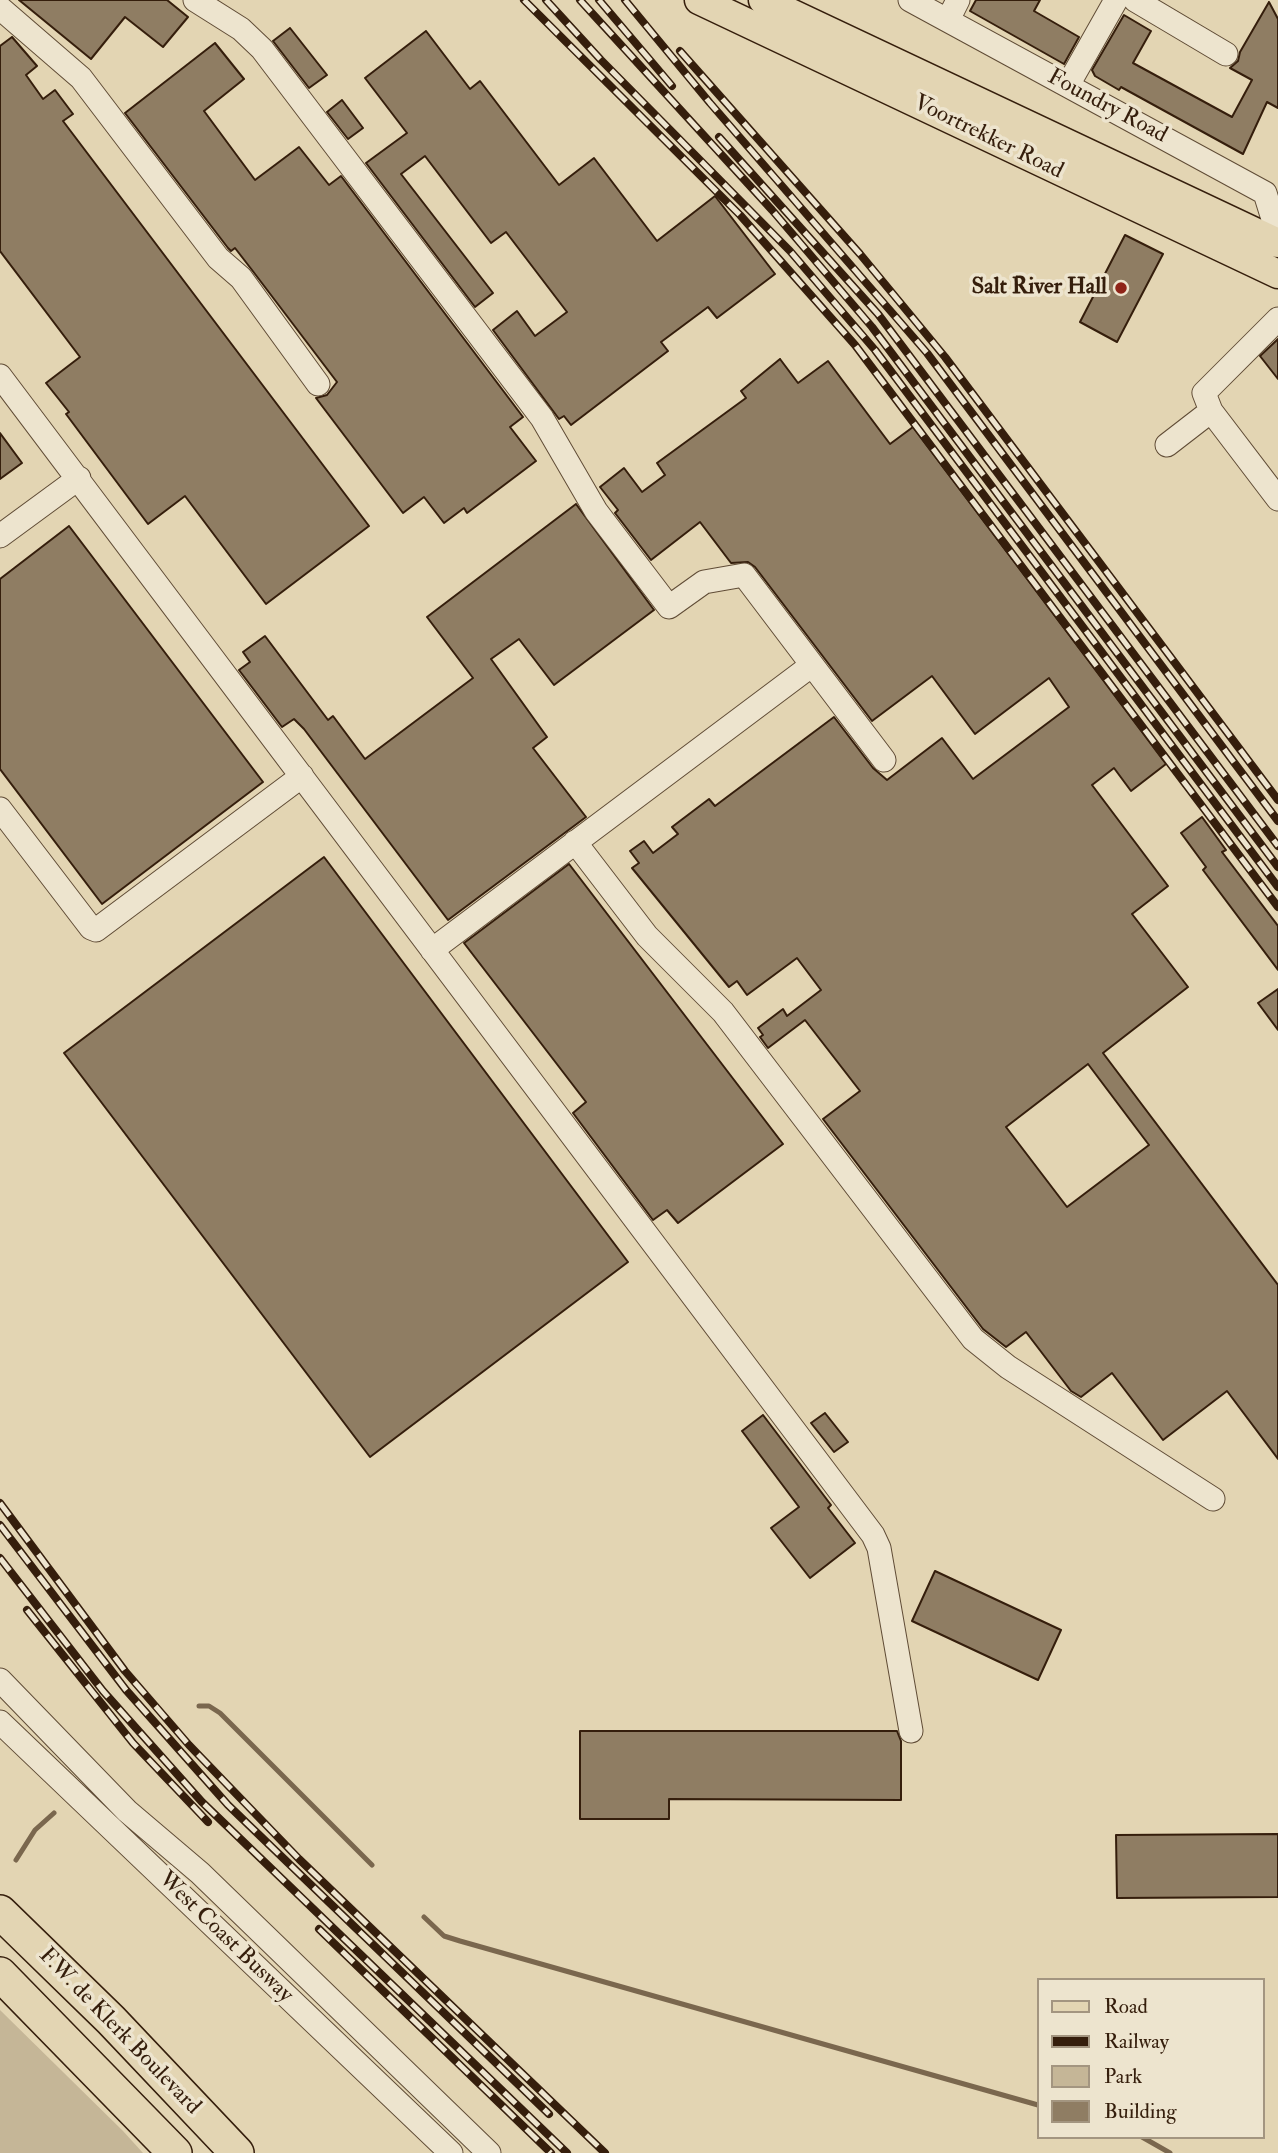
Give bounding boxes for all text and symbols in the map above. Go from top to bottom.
street label: Foundry Road [1042,64,1172,150]
street label: Voortrekker Road [909,90,1067,186]
place label: Salt River Hall [971,274,1107,302]
marker: Salt River Hall [1113,280,1129,296]
street label: West Coast Busway [152,1867,298,2009]
street label: F.W. de Klerk Boulevard [32,1943,206,2121]
legend [1036,1978,1264,2139]
text: Road [1104,1993,1148,2020]
text: Railway [1104,2028,1169,2055]
text: Park [1104,2063,1142,2090]
text: Building [1104,2098,1177,2125]

